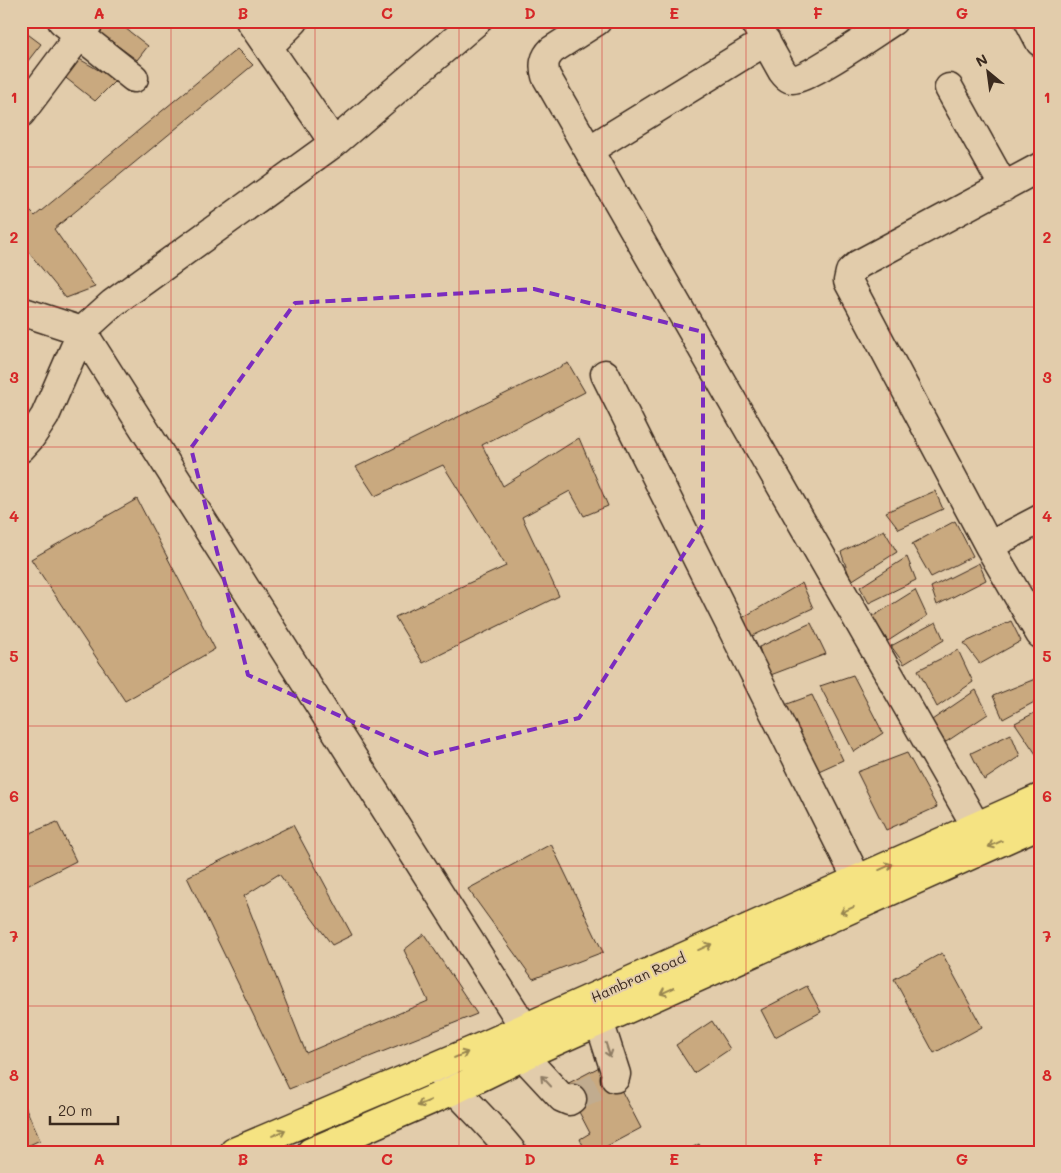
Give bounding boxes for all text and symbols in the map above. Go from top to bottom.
text: A [93,2,105,23]
text: B [238,2,248,23]
text: C [381,2,393,23]
text: D [524,2,536,23]
text: E [669,2,679,23]
text: F [813,2,823,23]
text: G [956,2,968,23]
north arrow [964,48,1014,98]
text: N [972,49,991,71]
text: 1 [10,86,18,107]
text: 1 [1043,86,1051,107]
text: 2 [10,226,19,247]
text: 2 [1043,226,1052,247]
text: 3 [9,366,19,387]
text: 3 [1042,366,1052,387]
text: 4 [9,505,19,526]
text: 4 [1042,505,1052,526]
text: 5 [9,645,19,666]
text: 5 [1042,645,1052,666]
text: 6 [9,785,19,806]
text: 6 [1042,785,1052,806]
one-way arrow [988,839,1003,849]
one-way arrow [878,861,893,871]
one-way arrow [840,906,855,916]
text: 7 [10,925,19,946]
text: 7 [1043,925,1052,946]
one-way arrow [697,941,712,951]
street label: Hambran Road [588,948,688,1006]
one-way arrow [660,987,675,997]
one-way arrow [604,1041,614,1057]
one-way arrow [453,1050,468,1060]
text: 8 [9,1064,19,1085]
text: 8 [1042,1064,1052,1085]
one-way arrow [540,1075,552,1088]
scale bar [50,1093,118,1125]
one-way arrow [417,1098,432,1108]
text: 20 m [58,1100,92,1120]
one-way arrow [271,1127,286,1137]
text: A [93,1148,105,1169]
text: B [238,1148,248,1169]
text: C [381,1148,393,1169]
text: D [524,1148,536,1169]
text: E [669,1148,679,1169]
text: F [813,1148,823,1169]
text: G [956,1148,968,1169]

